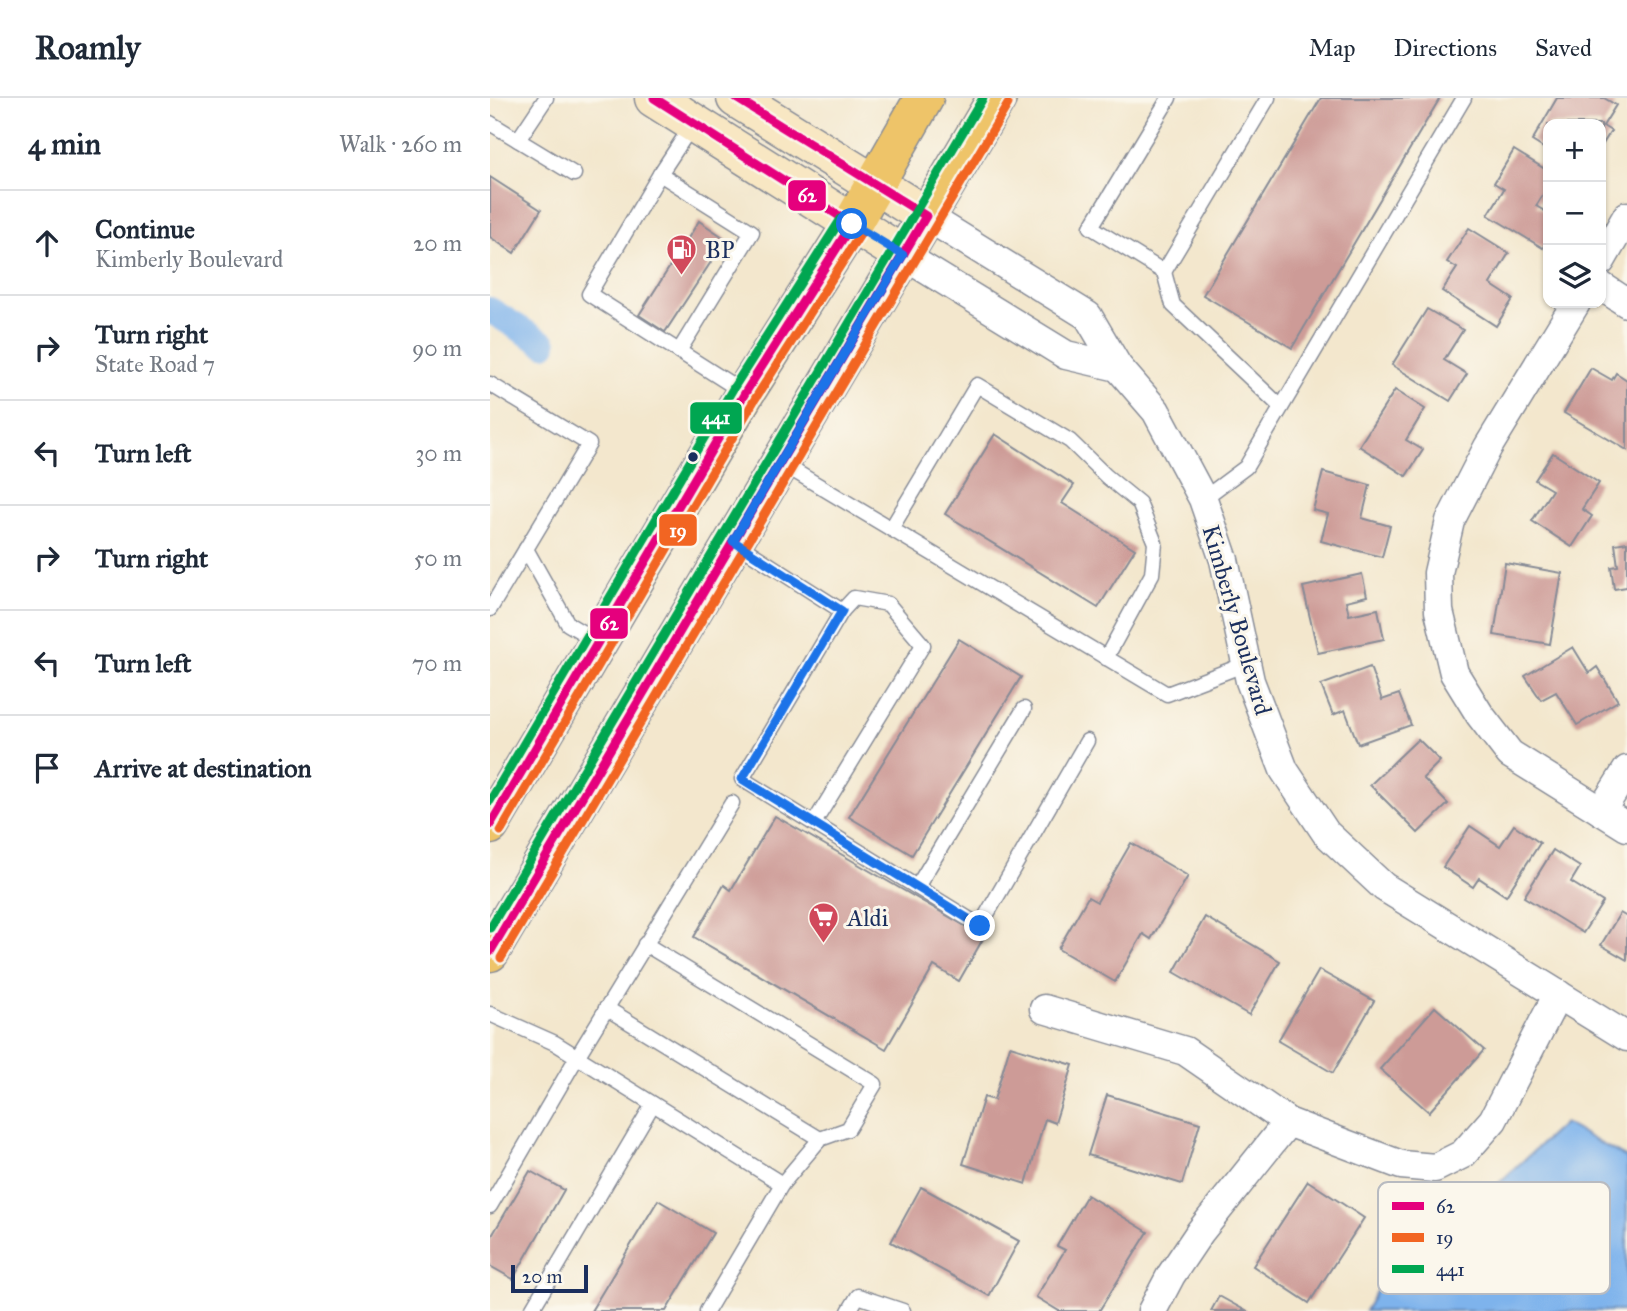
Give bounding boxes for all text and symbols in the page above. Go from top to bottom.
text: Roamly [35,28,140,68]
text: Map [1309,33,1356,63]
text: Directions [1394,33,1497,63]
text: Saved [1535,33,1592,63]
map controls [1543,119,1606,308]
button: + [1543,119,1606,182]
text: 4 min [28,126,101,162]
text: Walk · 260 m [339,130,462,158]
line badge: 62 [787,179,827,212]
button: − [1543,182,1606,245]
text: 62 [797,184,817,207]
route start [836,208,867,239]
text: Continue [95,213,195,245]
icon: ahead [28,224,66,262]
text: 20 m [413,229,462,257]
fuel station icon: BP [665,233,699,277]
place label: BP [705,235,735,265]
text: Kimberly Boulevard [95,245,283,273]
button: layers [1543,245,1606,308]
text: Turn right [95,318,208,350]
icon: right [28,329,66,367]
text: 90 m [412,334,462,362]
text: State Road 7 [95,350,215,378]
line badge: 441 [689,401,743,435]
text: 441 [702,406,731,430]
icon: left [28,434,66,472]
text: Turn left [95,437,191,469]
text: 30 m [415,439,462,467]
unlabelled marker [686,450,700,464]
line badge: 19 [658,513,698,547]
text: 19 [669,519,687,543]
street label: Kimberly Boulevard [1195,521,1279,719]
icon: right [28,539,66,577]
text: Turn right [95,542,208,574]
text: 50 m [414,544,462,572]
line badge: 62 [589,607,629,640]
text: 62 [599,612,619,635]
icon: left [28,644,66,682]
text: Turn left [95,647,191,679]
text: 70 m [412,649,462,677]
icon: arrive [28,749,66,787]
text: Arrive at destination [95,752,312,784]
supermarket icon: Aldi [807,901,841,945]
place label: Aldi [846,903,889,933]
route end [964,910,995,941]
legend [1378,1182,1610,1294]
text: 62 [1436,1195,1456,1218]
text: 19 [1436,1226,1454,1249]
text: 441 [1436,1258,1465,1281]
scale bar [511,1262,588,1294]
text: 20 m [522,1265,563,1288]

